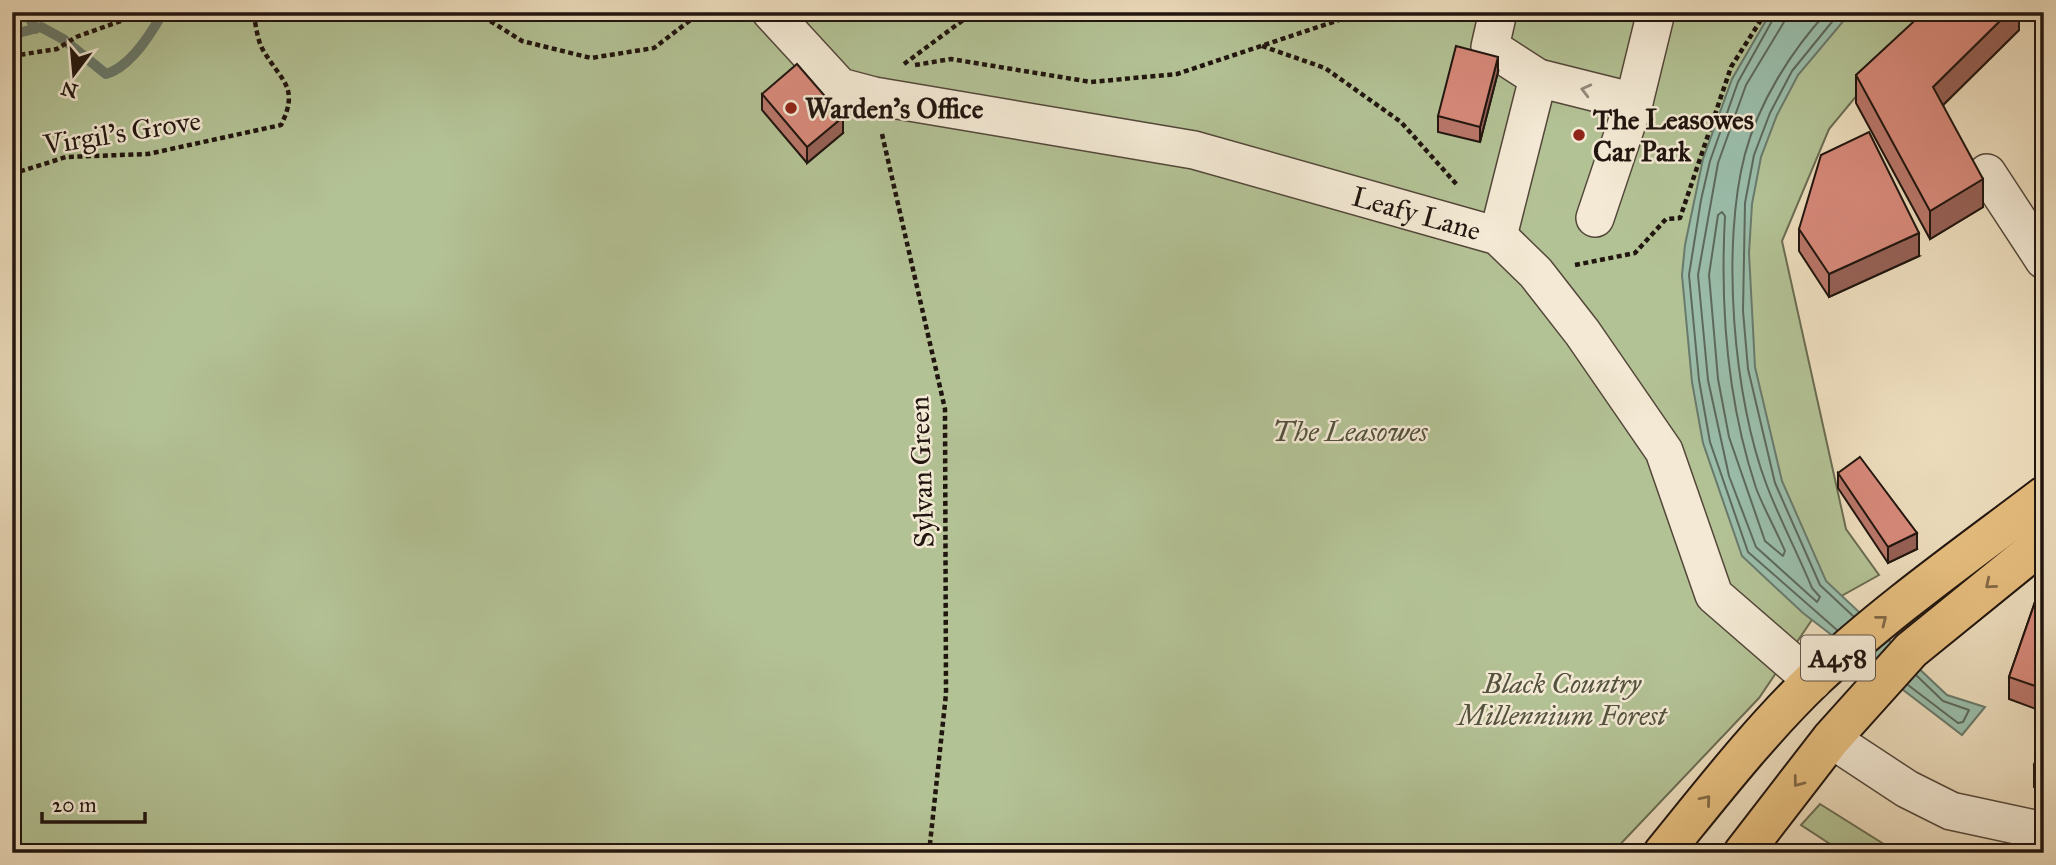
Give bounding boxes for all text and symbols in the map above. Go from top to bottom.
north arrow [38,38,108,108]
text: N [59,77,80,103]
one-way arrow [1580,84,1592,98]
place label: Warden's Office [805,91,984,126]
marker: Warden's Office [783,100,799,116]
place label: The Leasowes Car Park [1593,102,1754,169]
street label: Virgil's Grove [40,103,203,162]
marker: The Leasowes Car Park [1571,127,1587,143]
street label: Leafy Lane [1348,179,1485,248]
street label: Sylvan Green [901,396,942,548]
park label: The Leasowes [1272,414,1429,449]
one-way arrow [1985,576,1998,588]
one-way arrow [1874,616,1887,629]
road number: A458 [1801,636,1875,680]
park label: Black Country Millennium Forest [1455,666,1668,733]
one-way arrow [1793,774,1806,786]
scale bar [42,781,145,825]
text: 20 m [52,792,97,818]
one-way arrow [1698,796,1710,809]

